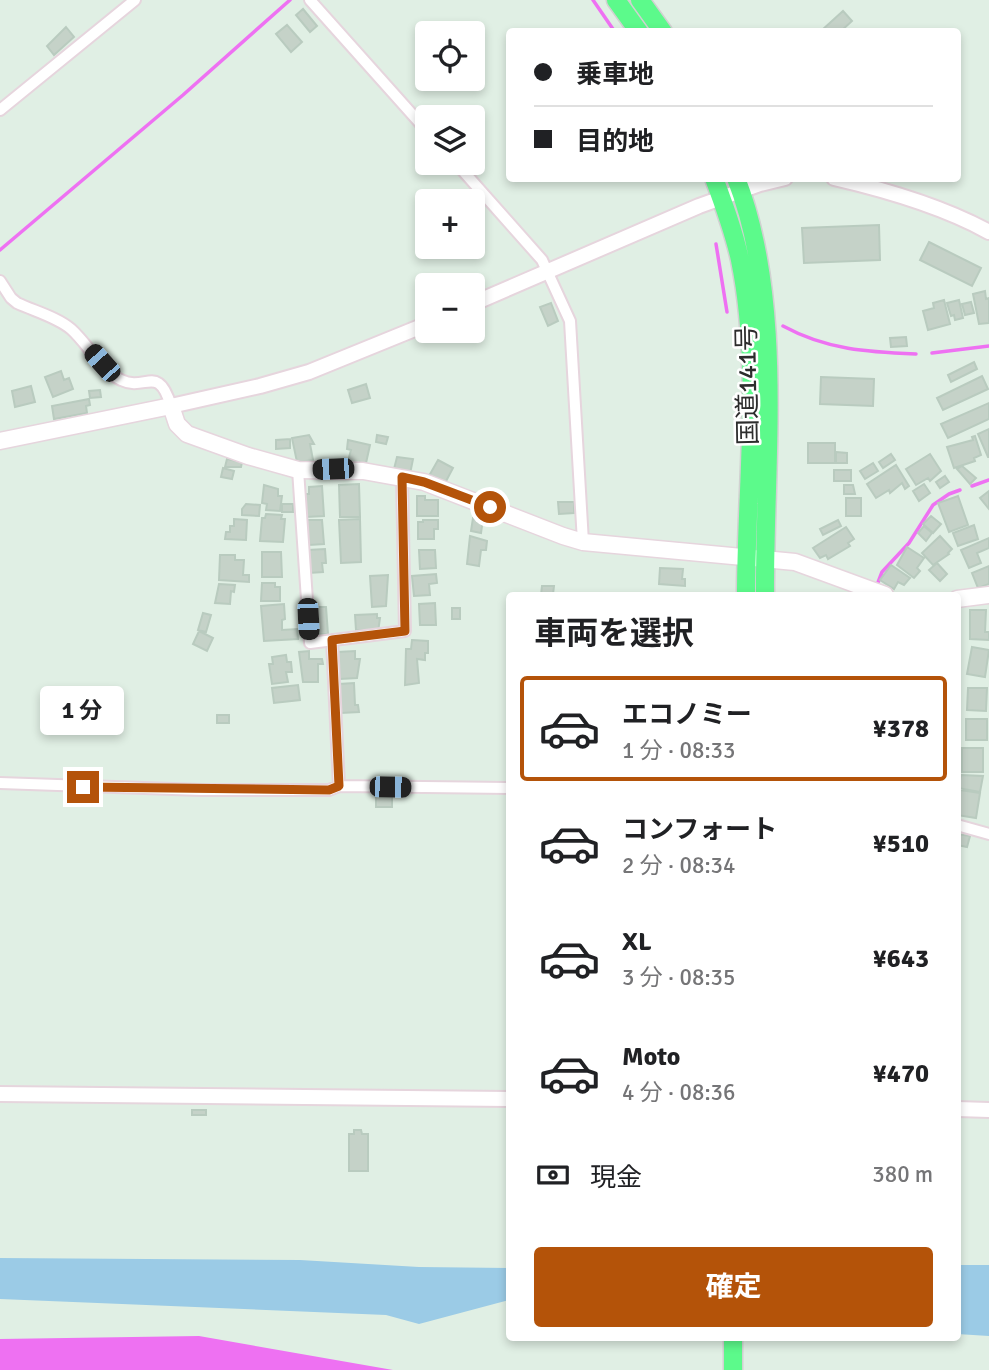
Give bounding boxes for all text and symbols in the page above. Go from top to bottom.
map controls [415,21,485,343]
button: locate [415,21,485,91]
text: 乗車地 [576,59,654,91]
button: layers [415,105,485,175]
text: 目的地 [576,126,654,158]
button: + [415,189,485,259]
button: − [415,273,485,343]
street label: 国道141号 [731,325,765,445]
car [81,340,124,386]
car [312,458,355,480]
route start [474,491,506,523]
car [297,597,320,641]
text: 車両を選択 [534,614,694,653]
callout: 1 分 [41,686,125,734]
text: 1 分 [62,696,102,725]
icon: car [538,697,601,760]
text: エコノミー [622,699,752,731]
text: ¥378 [873,713,929,745]
text: 1 分 · 08:33 [622,736,735,765]
route end [67,771,99,803]
car [369,776,412,798]
icon: car [538,812,601,875]
text: コンフォート [622,814,777,846]
text: ¥510 [873,828,929,860]
text: 2 分 · 08:34 [622,851,735,880]
text: XL [622,926,652,958]
icon: car [538,927,601,990]
text: ¥643 [873,943,929,975]
text: 3 分 · 08:35 [622,963,735,992]
text: Moto [622,1041,680,1073]
icon: car [538,1042,601,1105]
text: ¥470 [873,1058,929,1090]
text: 4 分 · 08:36 [622,1078,735,1107]
icon: cash [534,1156,572,1194]
text: 380 m [872,1160,933,1189]
text: 現金 [590,1162,642,1194]
button: 確定 [534,1247,933,1327]

